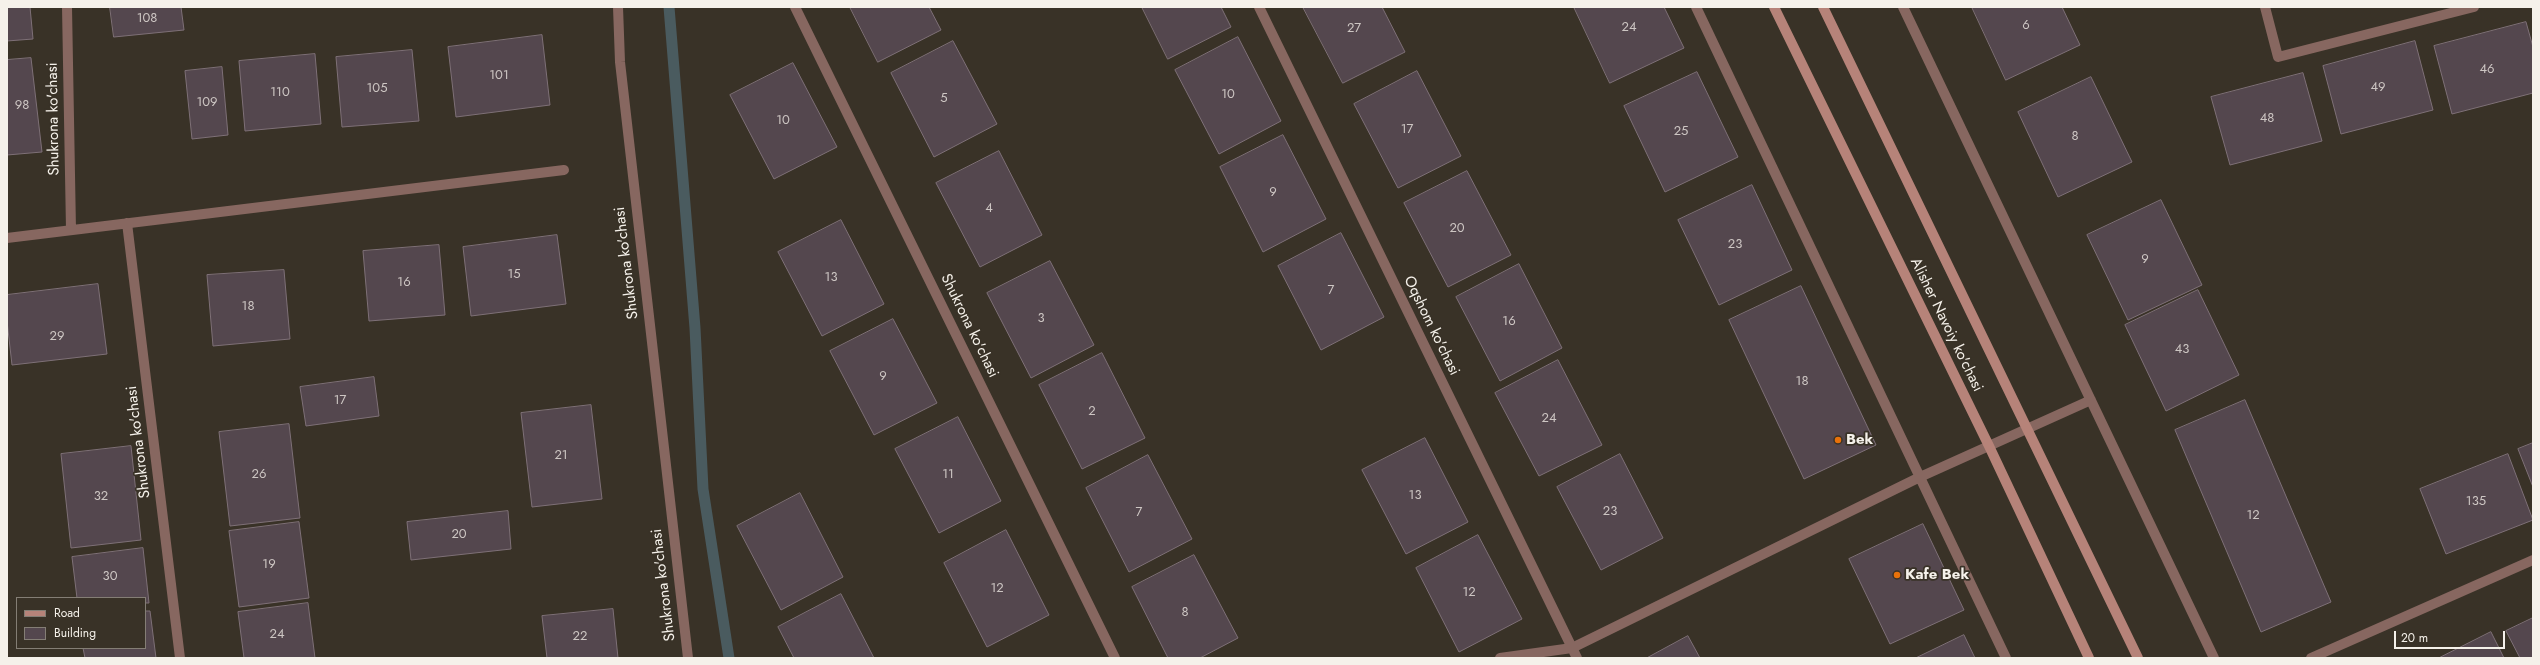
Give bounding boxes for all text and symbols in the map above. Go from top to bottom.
house number: 108 [137,11,157,27]
house number: 6 [2022,18,2030,34]
house number: 24 [1622,20,1636,36]
house number: 27 [1347,21,1361,37]
street label: Shukrona ko'chasi [44,62,64,176]
house number: 46 [2479,62,2495,78]
house number: 101 [489,68,509,84]
house number: 49 [2370,80,2386,96]
house number: 105 [367,81,387,97]
house number: 110 [270,85,290,101]
house number: 10 [1221,87,1235,103]
house number: 5 [940,91,948,107]
house number: 109 [196,95,218,111]
house number: 98 [15,98,29,114]
house number: 48 [2260,111,2274,127]
house number: 10 [776,113,790,129]
house number: 17 [1401,122,1413,138]
house number: 25 [1674,124,1688,140]
house number: 8 [2071,129,2079,145]
house number: 9 [1269,185,1277,201]
house number: 4 [985,201,993,217]
street label: Shukrona ko'chasi [611,206,643,320]
house number: 20 [1449,221,1465,237]
house number: 23 [1728,237,1742,253]
house number: 9 [2141,252,2149,268]
street label: Alisher Navoiy ko'chasi [1906,255,1986,395]
house number: 15 [507,267,521,283]
house number: 13 [825,270,837,286]
street label: Shukrona ko'chasi [936,271,1002,381]
street label: Oqshom ko'chasi [1399,273,1463,379]
house number: 16 [397,275,411,291]
house number: 7 [1328,283,1334,299]
house number: 18 [242,299,254,315]
house number: 3 [1037,311,1045,327]
house number: 16 [1502,314,1516,330]
house number: 29 [50,329,64,345]
house number: 43 [2175,342,2189,358]
house number: 9 [879,369,887,385]
house number: 18 [1796,374,1808,390]
street label: Shukrona ko'chasi [123,385,155,499]
house number: 17 [334,393,346,409]
house number: 2 [1088,404,1096,420]
house number: 24 [1542,411,1556,427]
place label: Bek [1846,431,1873,449]
marker: Bek [1833,435,1843,445]
house number: 21 [554,448,568,464]
house number: 26 [252,467,266,483]
house number: 11 [942,467,954,483]
house number: 13 [1409,488,1421,504]
house number: 32 [94,489,108,505]
house number: 135 [2466,494,2486,510]
house number: 23 [1603,504,1617,520]
house number: 7 [1136,505,1142,521]
house number: 12 [2246,508,2260,524]
house number: 20 [451,527,467,543]
street label: Shukrona ko'chasi [648,528,680,642]
house number: 19 [262,557,276,573]
place label: Kafe Bek [1905,566,1969,584]
house number: 30 [103,569,117,585]
marker: Kafe Bek [1892,570,1902,580]
house number: 12 [990,581,1004,597]
house number: 12 [1462,585,1476,601]
legend [16,597,146,649]
text: Road [54,604,80,622]
house number: 8 [1181,605,1189,621]
scale bar [2396,623,2507,649]
text: Building [54,624,96,642]
house number: 24 [270,627,284,643]
house number: 22 [573,629,587,645]
text: 20 m [2401,629,2428,647]

